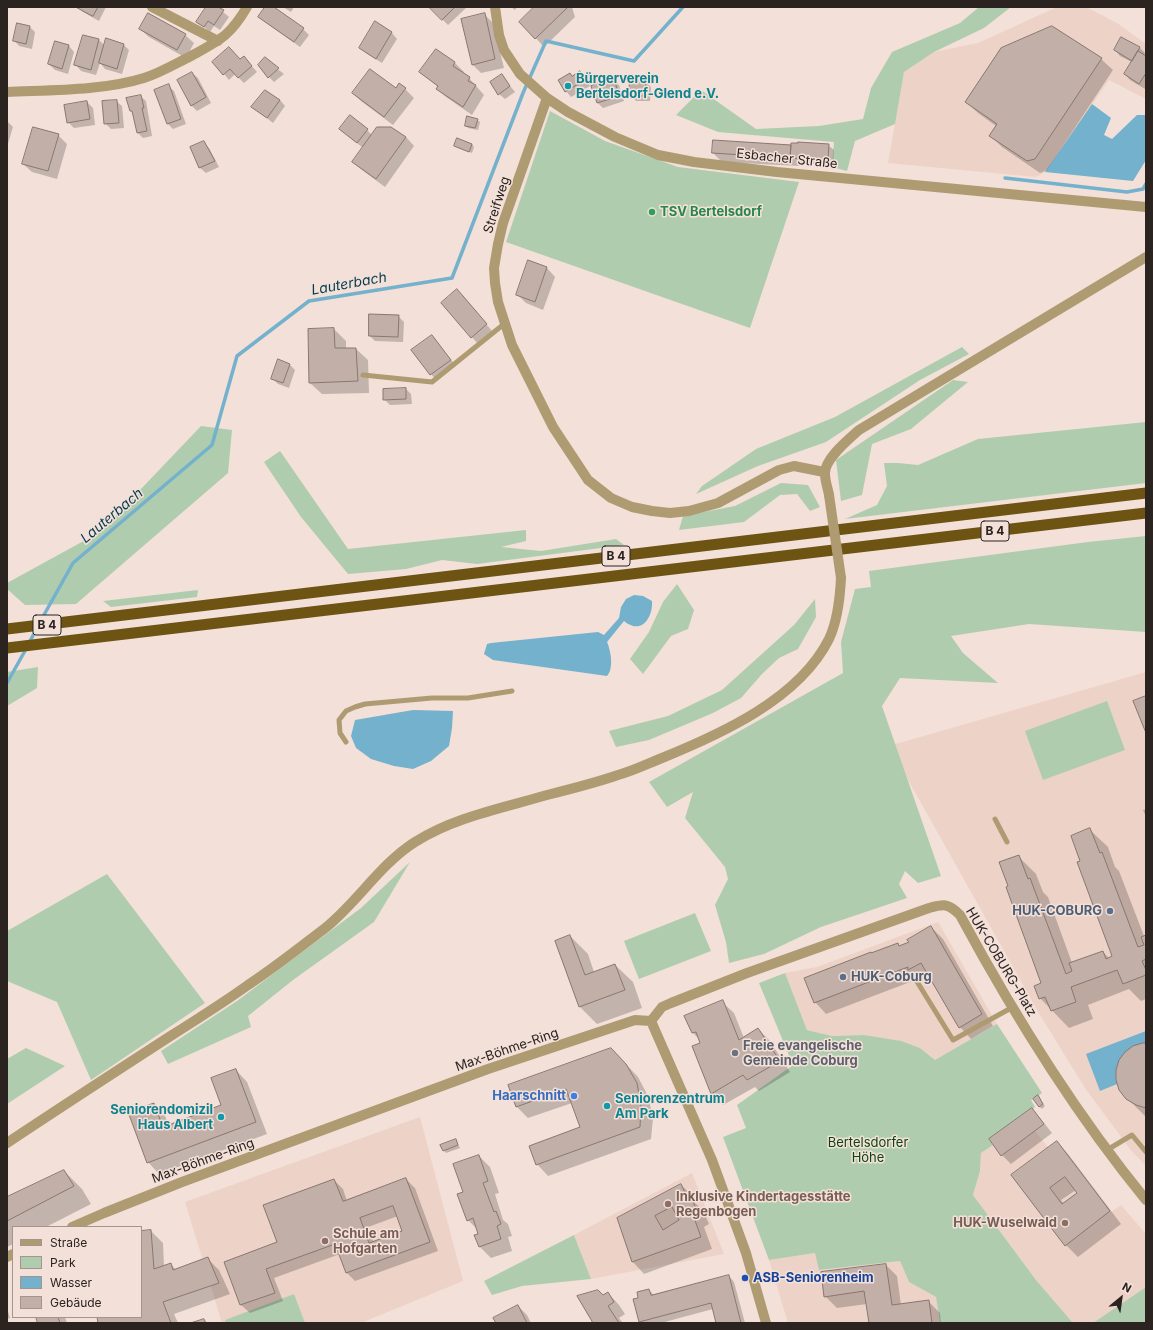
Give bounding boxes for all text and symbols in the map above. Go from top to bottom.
place label: Bürgerverein Bertelsdorf-Glend e.V. [576,71,719,102]
marker: Bürgerverein Bertelsdorf-Glend e.V. [563,81,573,91]
street label: Esbacher Straße [736,146,838,172]
street label: Streifweg [480,175,514,235]
place label: TSV Bertelsdorf [660,204,762,220]
marker: TSV Bertelsdorf [647,207,657,217]
water label: Lauterbach [310,269,388,299]
water label: Lauterbach [77,485,147,547]
road number: B 4 [981,521,1009,541]
road number: B 4 [602,546,630,566]
road number: B 4 [33,615,61,635]
place label: HUK-COBURG [1012,903,1102,919]
street label: HUK-COBURG-Platz [962,905,1040,1019]
marker: HUK-COBURG [1105,906,1115,916]
place label: HUK-Coburg [851,969,932,985]
marker: HUK-Coburg [838,972,848,982]
street label: Max-Böhme-Ring [453,1025,561,1075]
place label: Freie evangelische Gemeinde Coburg [743,1038,862,1069]
marker: Freie evangelische Gemeinde Coburg [730,1048,740,1058]
place label: Haarschnitt [492,1088,566,1104]
marker: Haarschnitt [569,1091,579,1101]
place label: Seniorenzentrum Am Park [615,1091,725,1122]
marker: Seniorenzentrum Am Park [602,1101,612,1111]
place label: Seniorendomizil Haus Albert [110,1102,213,1133]
marker: Seniorendomizil Haus Albert [216,1112,226,1122]
street label: Max-Böhme-Ring [150,1135,256,1187]
park label: Bertelsdorfer Höhe [828,1135,908,1166]
place label: Inklusive Kindertagesstätte Regenbogen [676,1189,851,1220]
marker: Inklusive Kindertagesstätte Regenbogen [663,1199,673,1209]
place label: HUK-Wuselwald [953,1215,1057,1231]
marker: HUK-Wuselwald [1060,1218,1070,1228]
legend [12,1226,142,1318]
place label: Schule am Hofgarten [333,1226,399,1257]
text: Straße [50,1235,87,1250]
marker: Schule am Hofgarten [320,1236,330,1246]
text: Park [50,1255,76,1270]
place label: ASB-Seniorenheim [753,1270,874,1286]
marker: ASB-Seniorenheim [740,1273,750,1283]
text: Wasser [50,1275,92,1290]
north arrow [1101,1278,1141,1318]
text: N [1120,1279,1134,1296]
text: Gebäude [50,1295,102,1310]

